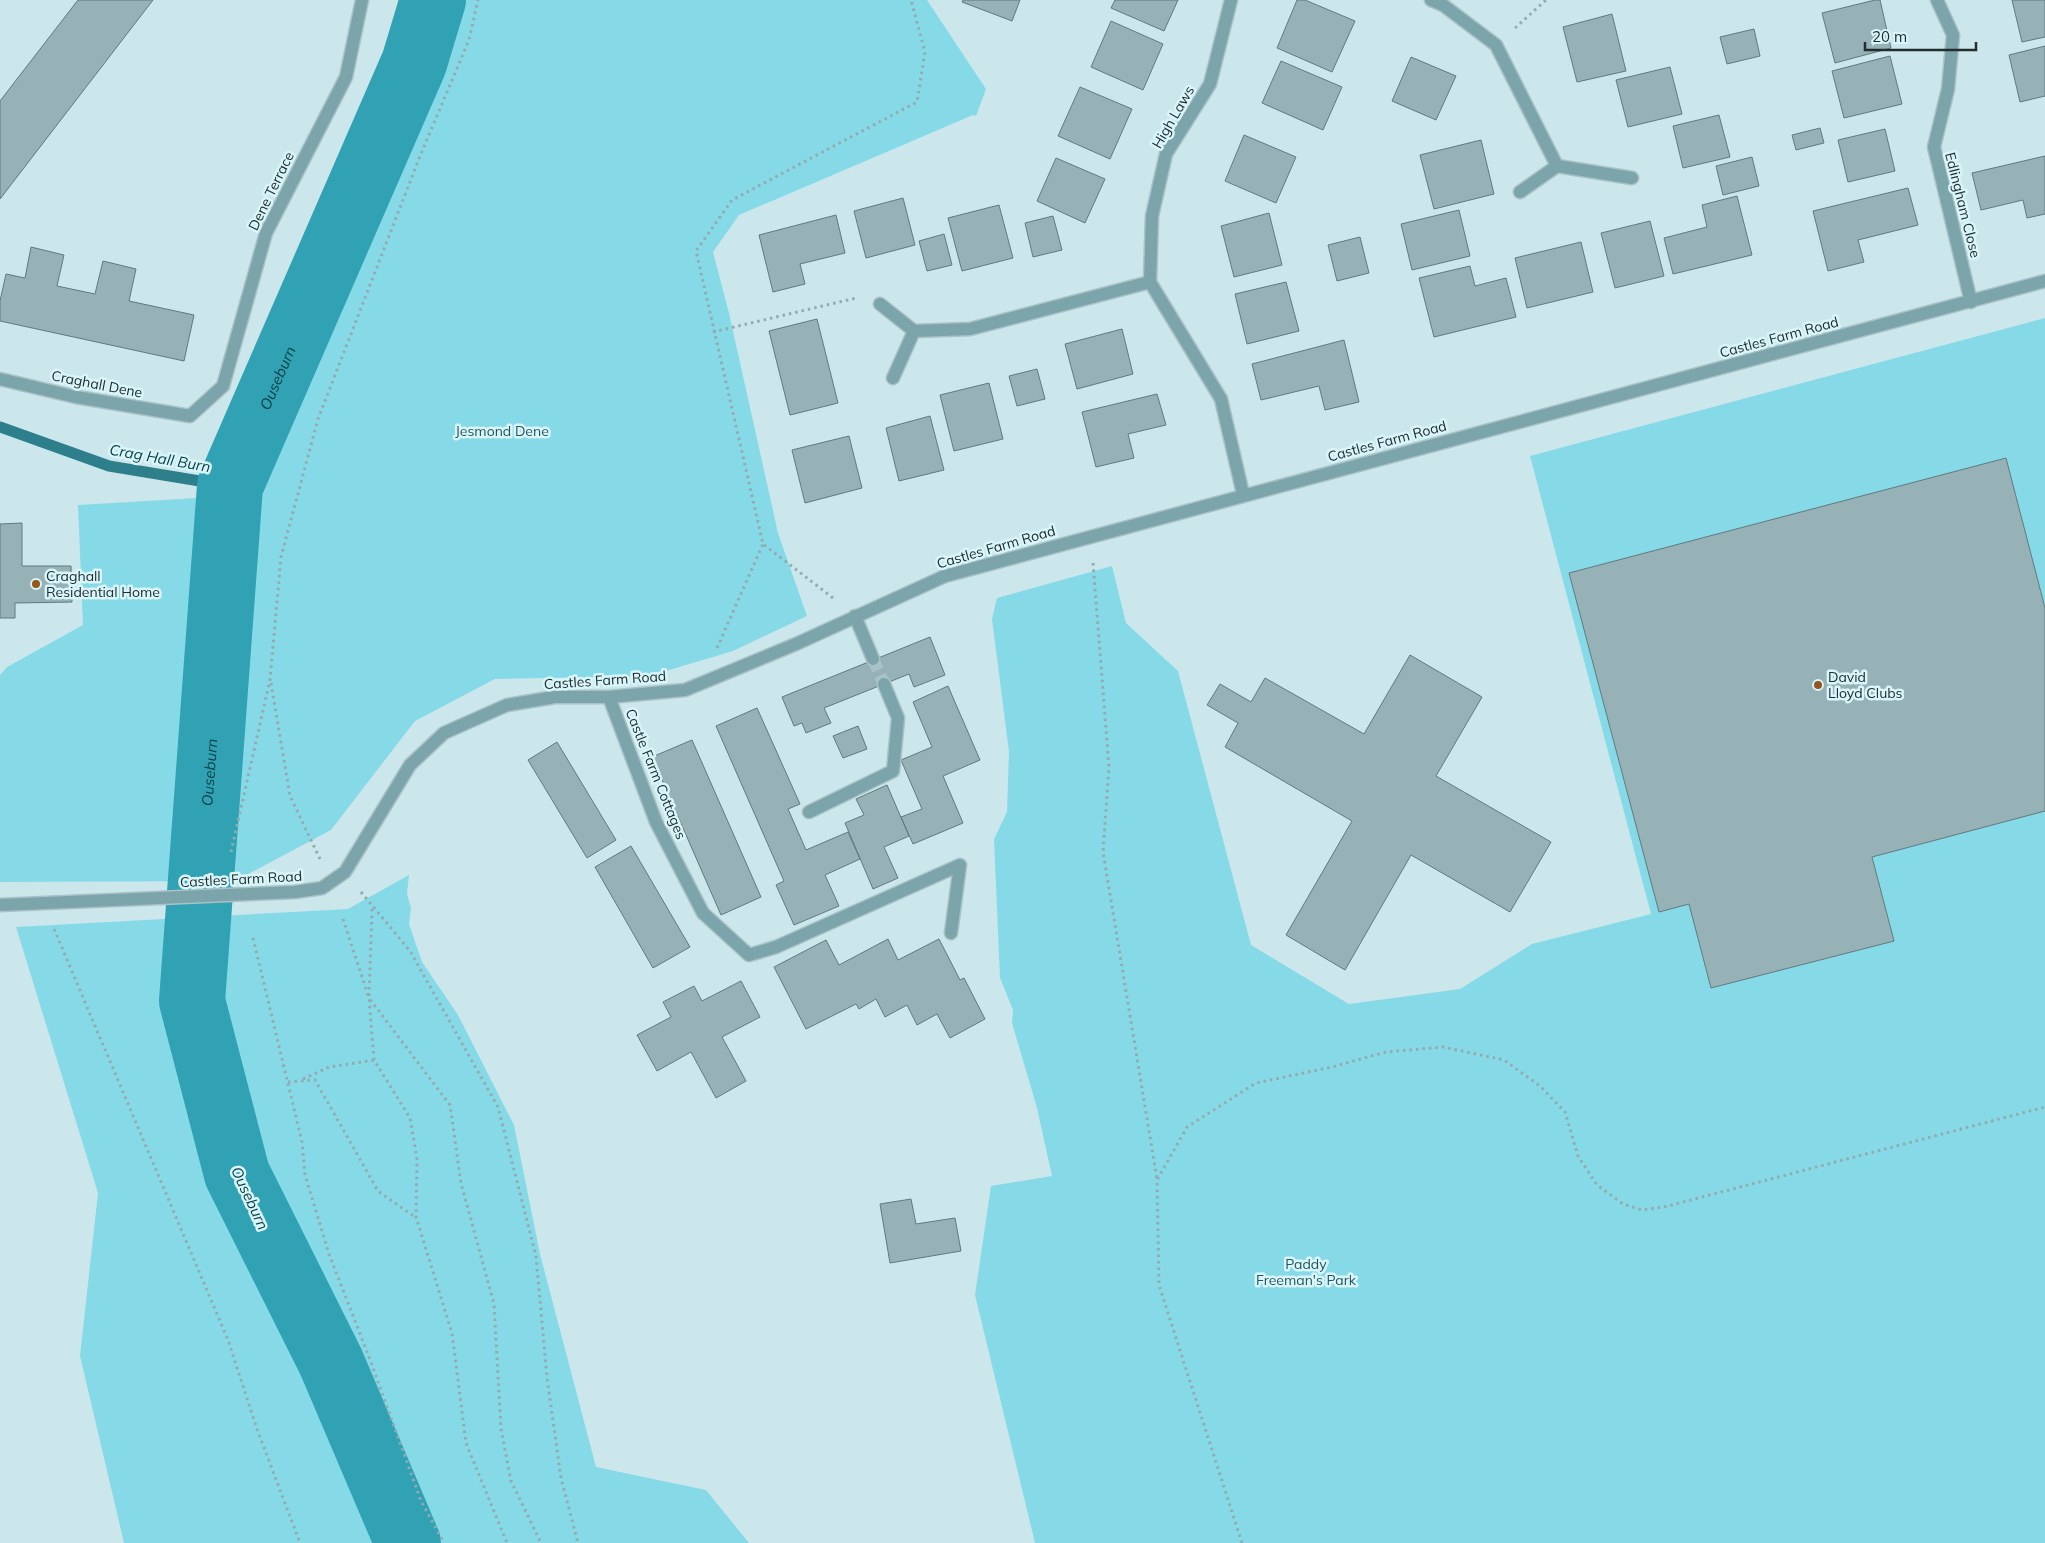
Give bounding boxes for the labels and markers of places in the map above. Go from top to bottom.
place label: Craghall Residential Home [46,567,160,601]
marker: Craghall Residential Home [30,578,42,590]
place label: David Lloyd Clubs [1828,668,1903,702]
marker: David Lloyd Clubs [1812,679,1824,691]

